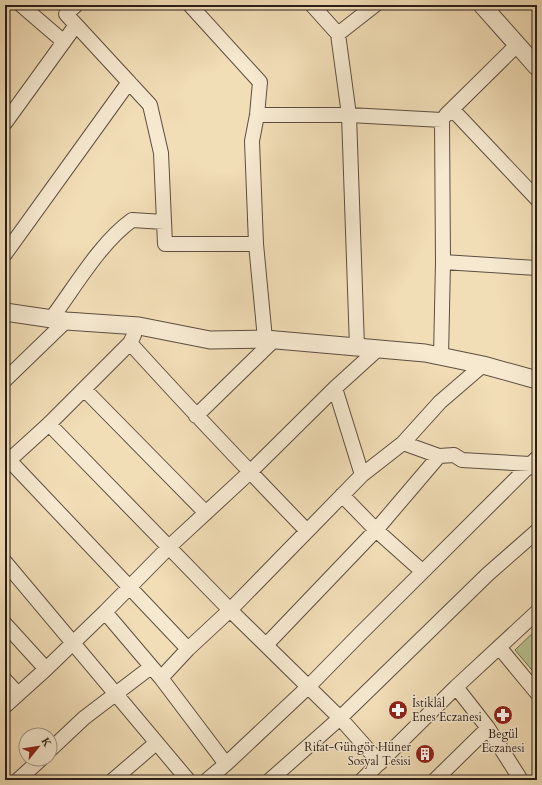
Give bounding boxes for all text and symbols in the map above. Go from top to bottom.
place label: İstiklâl Enes Eczanesi [412,694,483,725]
pharmacy icon: İstiklâl Enes Eczanesi [387,699,409,721]
pharmacy icon: Begül Eczanesi [492,704,514,726]
place label: Begül Eczanesi [481,726,525,756]
north arrow [18,727,58,767]
text: K [38,735,55,750]
place label: Rifat-Güngör Hüner Sosyal Tesisi [304,739,412,769]
building icon: Rifat-Güngör Hüner Sosyal Tesisi [414,743,436,765]

